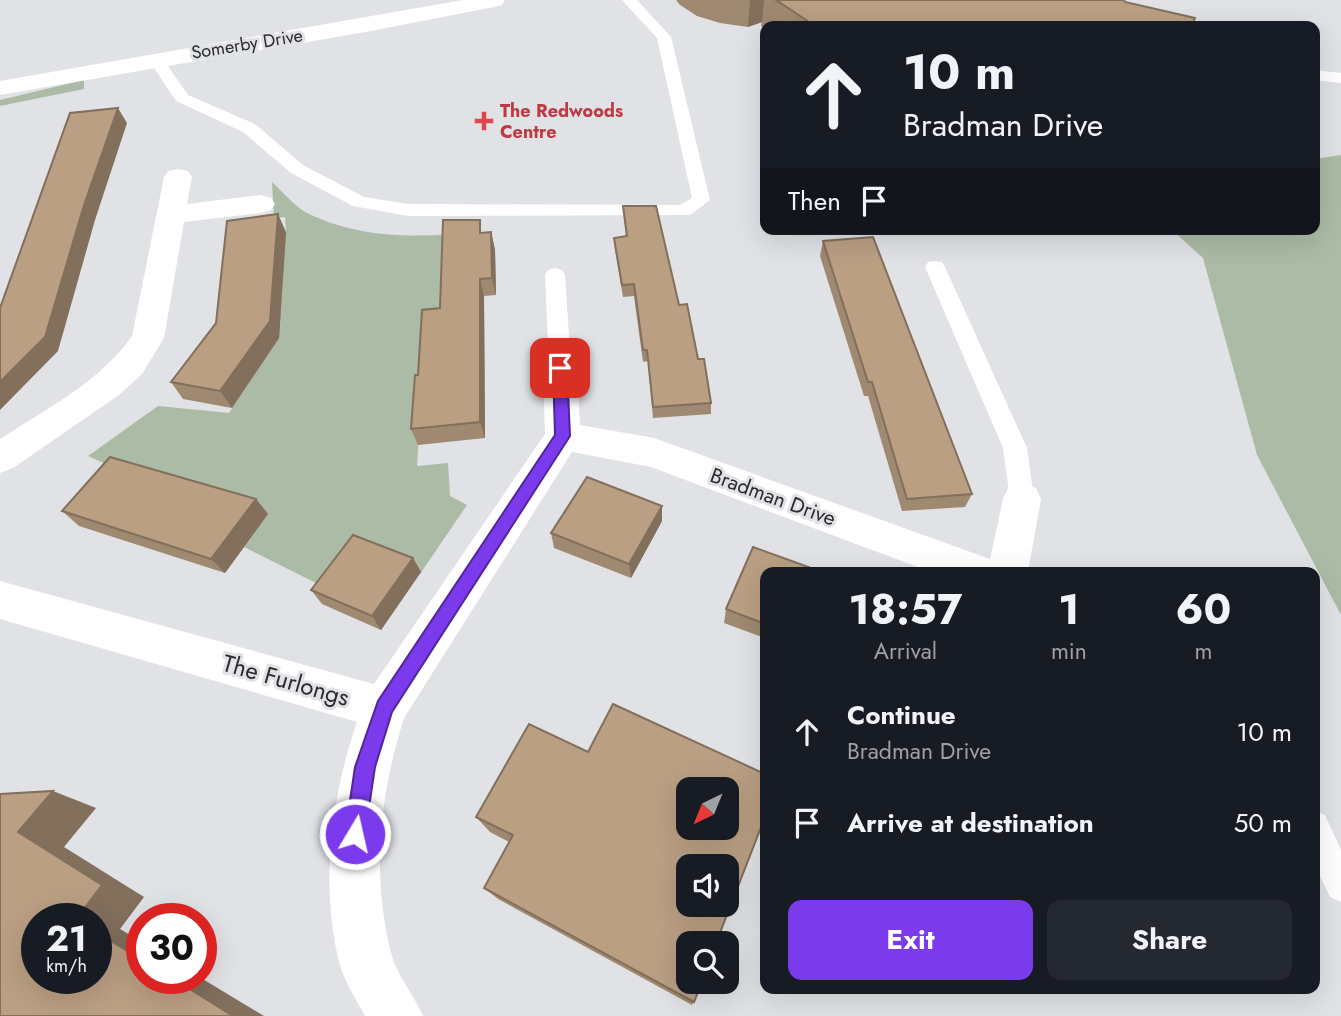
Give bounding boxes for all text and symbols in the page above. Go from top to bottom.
street label: Somerby Drive [189,22,305,66]
text: 10 m [903,37,1015,107]
icon: ahead [788,49,879,140]
place label: The Redwoods Centre [500,98,623,145]
text: Bradman Drive [903,102,1103,148]
marker: The Redwoods Centre [474,111,494,131]
text: Then [788,182,841,220]
icon: arrive [855,182,893,220]
pin [530,338,590,398]
icon: arrive [541,349,579,387]
street label: Bradman Drive [706,460,840,534]
text: 18:57 [849,579,962,640]
text: 1 [1058,579,1080,640]
text: 60 [1175,579,1231,640]
text: Arrival [874,634,937,668]
text: min [1051,634,1087,668]
text: m [1194,634,1212,668]
street label: The Furlongs [219,645,353,715]
text: Continue [847,696,956,734]
icon: ahead [788,713,826,751]
text: 10 m [1237,713,1292,751]
text: Bradman Drive [847,734,991,768]
north arrow [676,777,738,840]
map controls [676,777,739,994]
position arrow [318,797,392,871]
icon: arrive [788,804,826,842]
text: Arrive at destination [847,804,1094,842]
text: 50 m [1234,804,1292,842]
button: sound [676,854,739,917]
button: Exit [788,900,1033,980]
button: Share [1047,900,1292,980]
speed limit sign: 30 [126,903,217,994]
text: 21 [46,914,87,964]
button: search [676,931,739,994]
text: km/h [46,953,87,979]

